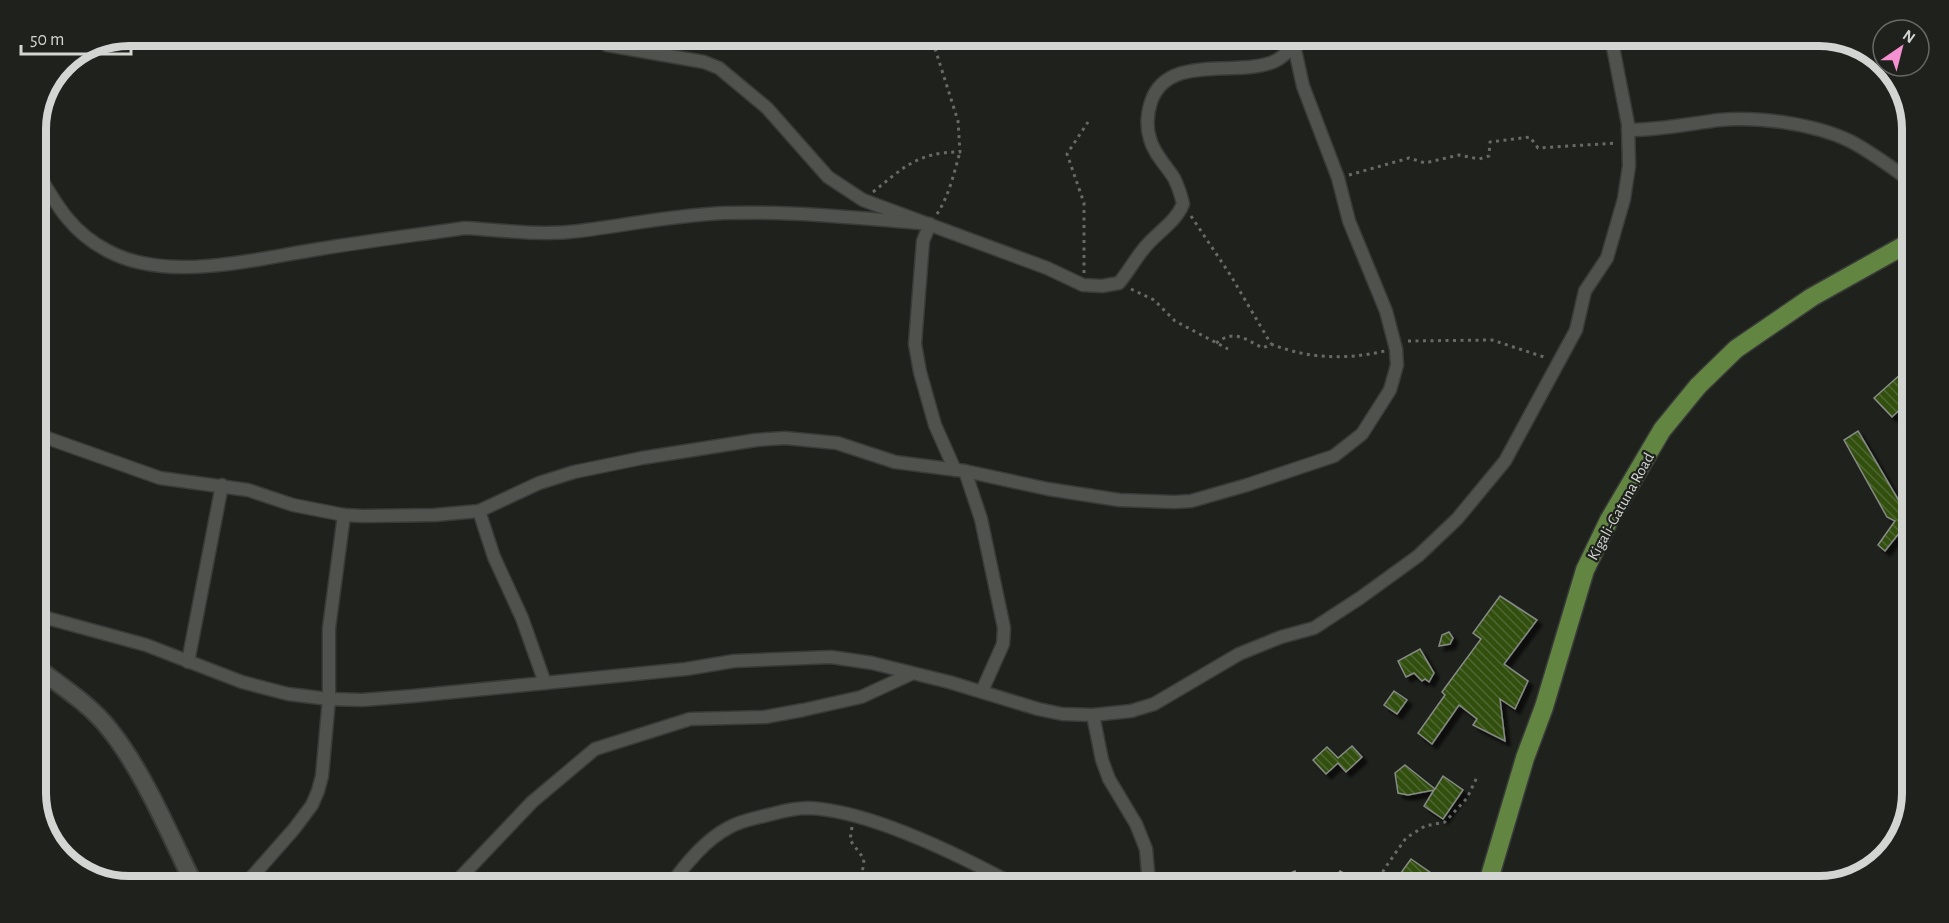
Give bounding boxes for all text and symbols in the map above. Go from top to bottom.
scale bar [21,18,130,56]
north arrow [1871,18,1931,78]
text: N [1900,27,1918,46]
text: 50 m [30,31,64,49]
street label: Kigali-Gatuna Road [1585,450,1657,563]

